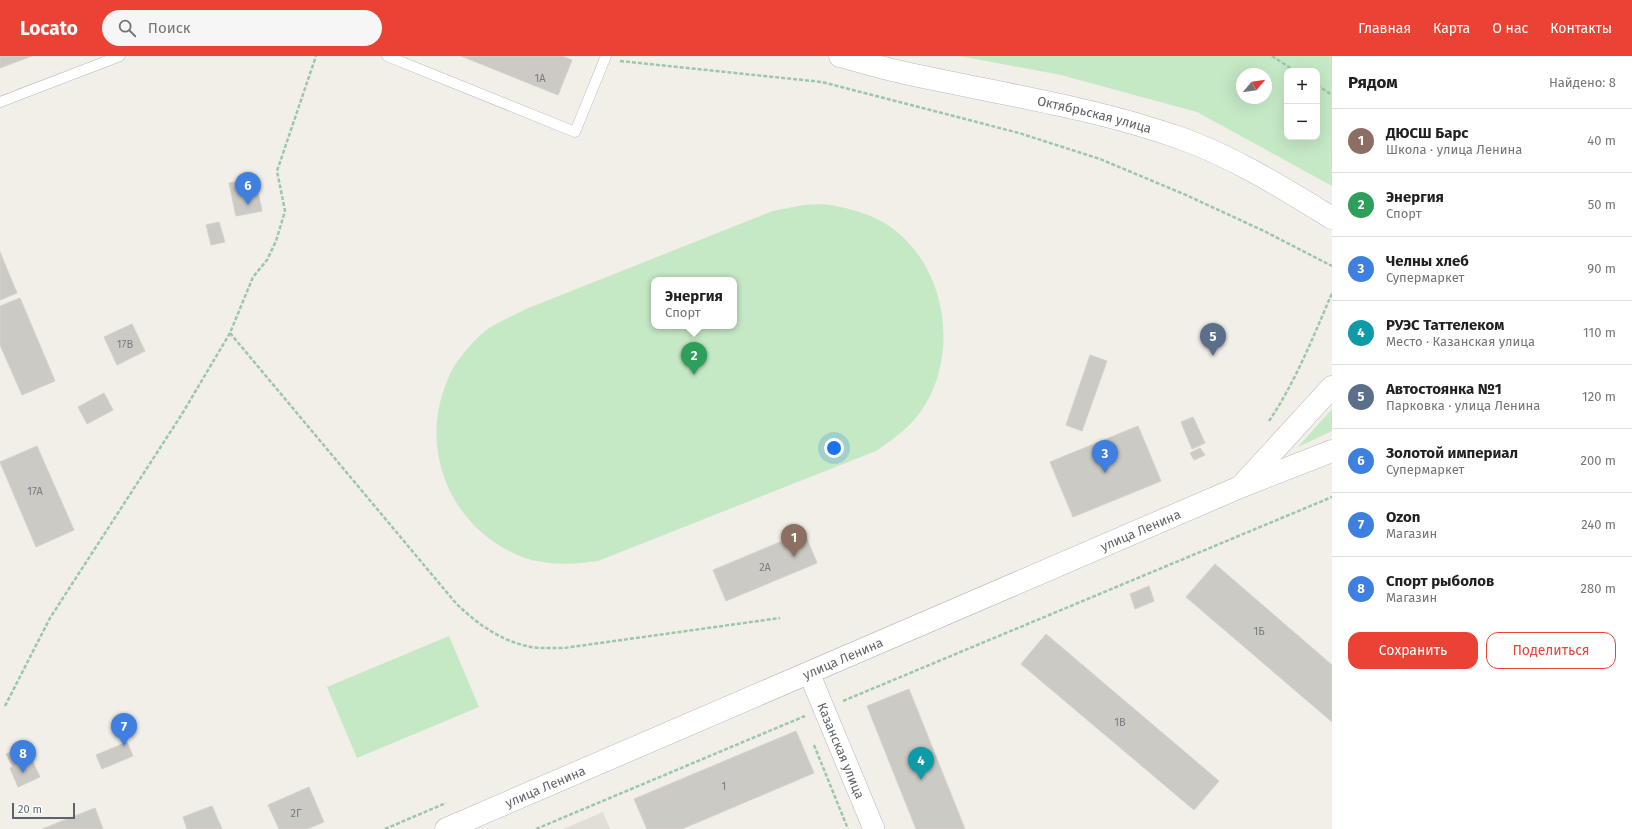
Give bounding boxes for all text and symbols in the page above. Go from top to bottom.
search box [102,10,382,46]
text: Locato [20,17,78,40]
icon: search [116,17,138,39]
text: Поиск [148,19,191,37]
text: Главная [1358,20,1411,37]
text: Карта [1433,20,1470,37]
text: О нас [1492,20,1528,37]
text: Контакты [1550,20,1612,37]
north arrow [1236,68,1272,104]
map controls [1284,68,1320,140]
button: + [1284,68,1320,104]
house number: 1А [534,72,546,85]
text: Рядом [1348,72,1398,93]
text: Найдено: 8 [1549,75,1616,90]
street label: Октябрьская улица [1036,93,1153,136]
button: − [1284,104,1320,140]
text: ДЮСШ Барс [1386,124,1469,142]
text: 1 [1358,133,1364,148]
text: 40 m [1587,133,1616,148]
text: Школа · улица Ленина [1386,142,1522,157]
pin: 6 [235,172,261,205]
text: Энергия [1386,188,1444,206]
text: 2 [1358,197,1364,212]
text: 50 m [1588,197,1616,212]
text: Спорт [1386,206,1422,221]
text: Челны хлеб [1386,252,1469,270]
text: 3 [1358,261,1364,276]
text: 90 m [1587,261,1616,276]
text: Супермаркет [1386,270,1464,285]
popup [651,277,737,329]
text: Энергия [665,287,723,305]
text: Спорт [665,305,701,320]
text: РУЭС Таттелеком [1386,316,1504,334]
pin: 5 [1200,323,1226,356]
text: 4 [1357,325,1365,340]
text: 110 m [1583,325,1616,340]
text: Место · Казанская улица [1386,334,1535,349]
house number: 17В [117,338,133,351]
pin: 2 [681,342,707,375]
text: Автостоянка №1 [1386,380,1502,398]
text: 5 [1358,389,1364,404]
text: 120 m [1582,389,1616,404]
text: Парковка · улица Ленина [1386,398,1540,413]
your location [824,438,844,458]
pin: 3 [1092,440,1118,473]
text: Золотой империал [1386,444,1518,462]
text: 6 [1357,453,1365,468]
text: 200 m [1580,453,1616,468]
text: Супермаркет [1386,462,1464,477]
house number: 17А [27,485,44,498]
street label: улица Ленина [1098,507,1183,554]
text: Ozon [1386,508,1420,526]
text: 7 [1358,517,1364,532]
text: 240 m [1581,517,1616,532]
pin: 1 [781,524,807,557]
text: Магазин [1386,526,1437,541]
house number: 2А [759,561,772,574]
text: Спорт рыболов [1386,572,1494,590]
text: 8 [1357,581,1365,596]
text: 280 m [1581,581,1616,596]
text: Магазин [1386,590,1437,605]
house number: 1Б [1253,625,1265,638]
button: Сохранить [1348,632,1478,669]
button: Поделиться [1486,632,1616,669]
street label: улица Ленина [801,635,885,682]
street label: Казанская улица [814,701,867,801]
pin: 7 [111,713,137,746]
house number: 1В [1114,716,1126,729]
pin: 8 [10,740,36,773]
pin: 4 [908,747,934,780]
street label: улица Ленина [503,763,588,811]
house number: 1 [722,780,726,793]
scale bar [12,801,75,820]
text: 20 m [18,803,42,816]
house number: 2Г [290,807,302,820]

